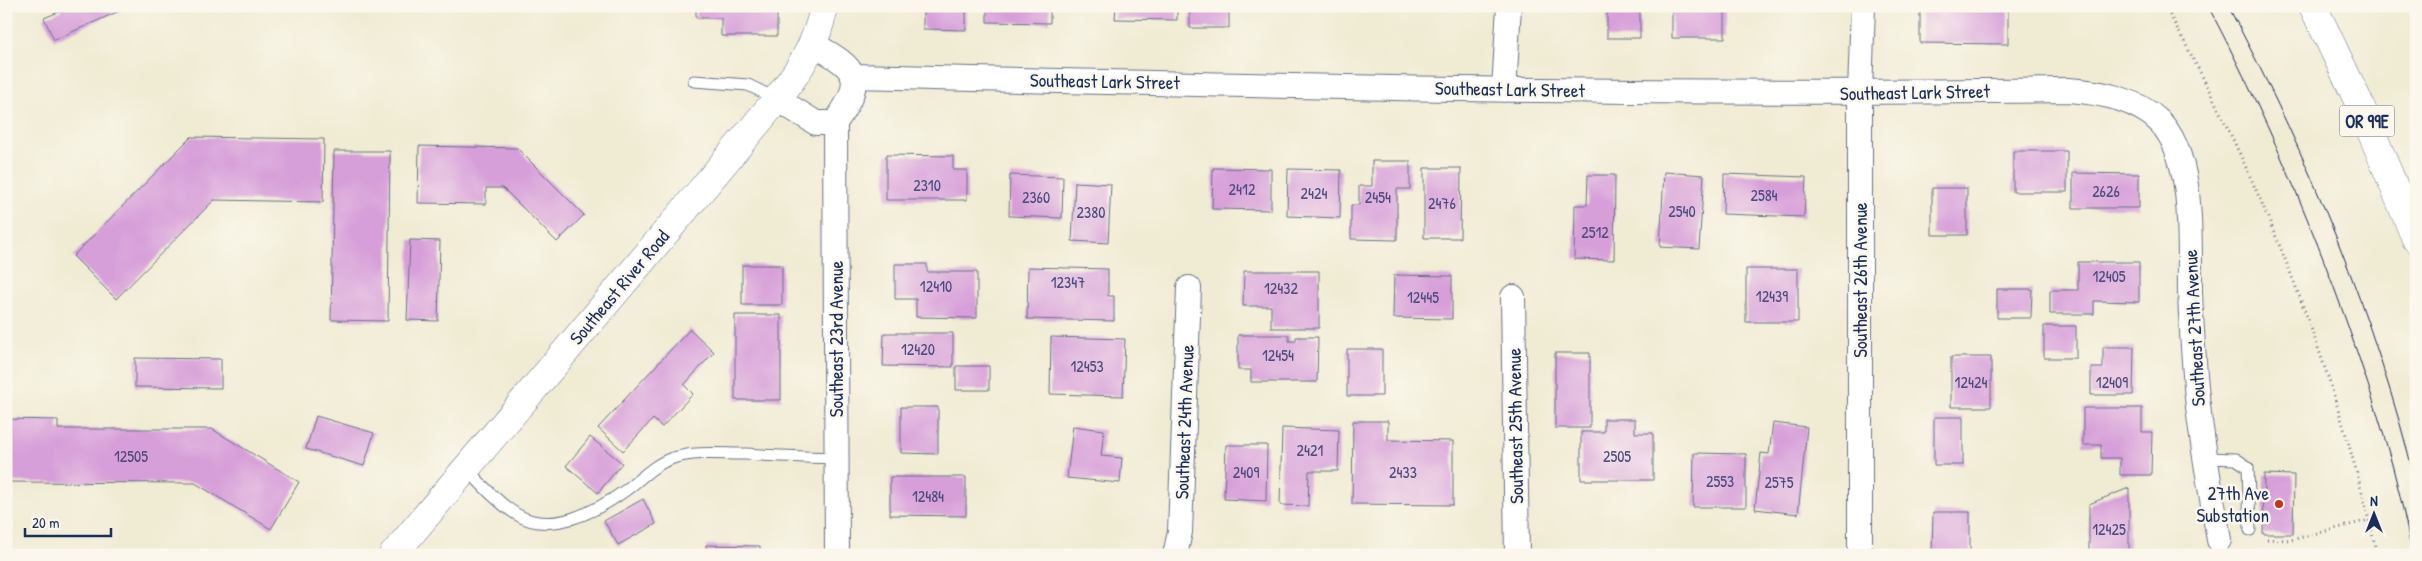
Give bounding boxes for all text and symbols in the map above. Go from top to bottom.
street label: Southeast Lark Street [1030,67,1181,95]
street label: Southeast Lark Street [1435,75,1586,103]
street label: Southeast Lark Street [1840,78,1991,106]
road number: OR 99E [2340,105,2394,136]
house number: 2310 [913,174,941,196]
house number: 2412 [1229,178,1256,200]
house number: 2626 [2092,180,2120,202]
house number: 2424 [1301,182,1327,204]
house number: 2584 [1750,184,1778,206]
house number: 2360 [1022,186,1050,208]
house number: 2454 [1365,186,1391,208]
house number: 2476 [1428,192,1456,214]
house number: 2540 [1668,200,1696,222]
house number: 2380 [1077,201,1105,223]
street label: Southeast 26th Avenue [1847,202,1873,358]
house number: 2512 [1581,221,1609,243]
street label: Southeast River Road [563,224,675,350]
street label: Southeast 27th Avenue [2177,248,2211,407]
street label: Southeast 23rd Avenue [823,260,849,417]
house number: 12405 [2092,265,2126,287]
house number: 12347 [1051,271,1085,293]
house number: 12410 [920,275,952,297]
house number: 12432 [1264,277,1298,299]
house number: 12439 [1756,285,1788,307]
house number: 12445 [1407,286,1439,308]
house number: 12420 [901,338,935,360]
street label: Southeast 24th Avenue [1168,344,1200,500]
house number: 12454 [1262,344,1294,366]
street label: Southeast 25th Avenue [1501,347,1529,504]
house number: 12453 [1070,355,1104,377]
house number: 12424 [1955,371,1987,393]
house number: 12409 [2096,371,2128,393]
house number: 2421 [1297,439,1324,461]
house number: 12505 [114,445,148,467]
house number: 2505 [1603,445,1631,467]
house number: 2409 [1233,461,1259,483]
house number: 2433 [1389,461,1417,483]
house number: 2553 [1706,470,1734,492]
house number: 2575 [1765,471,1794,493]
place label: 27th Ave Substation [2197,480,2269,528]
house number: 12484 [912,485,944,507]
north arrow [2350,488,2400,538]
text: N [2370,491,2378,510]
marker: 27th Ave Substation [2273,498,2285,510]
scale bar [25,506,111,538]
text: 20 m [32,512,59,533]
house number: 12425 [2092,518,2126,540]

